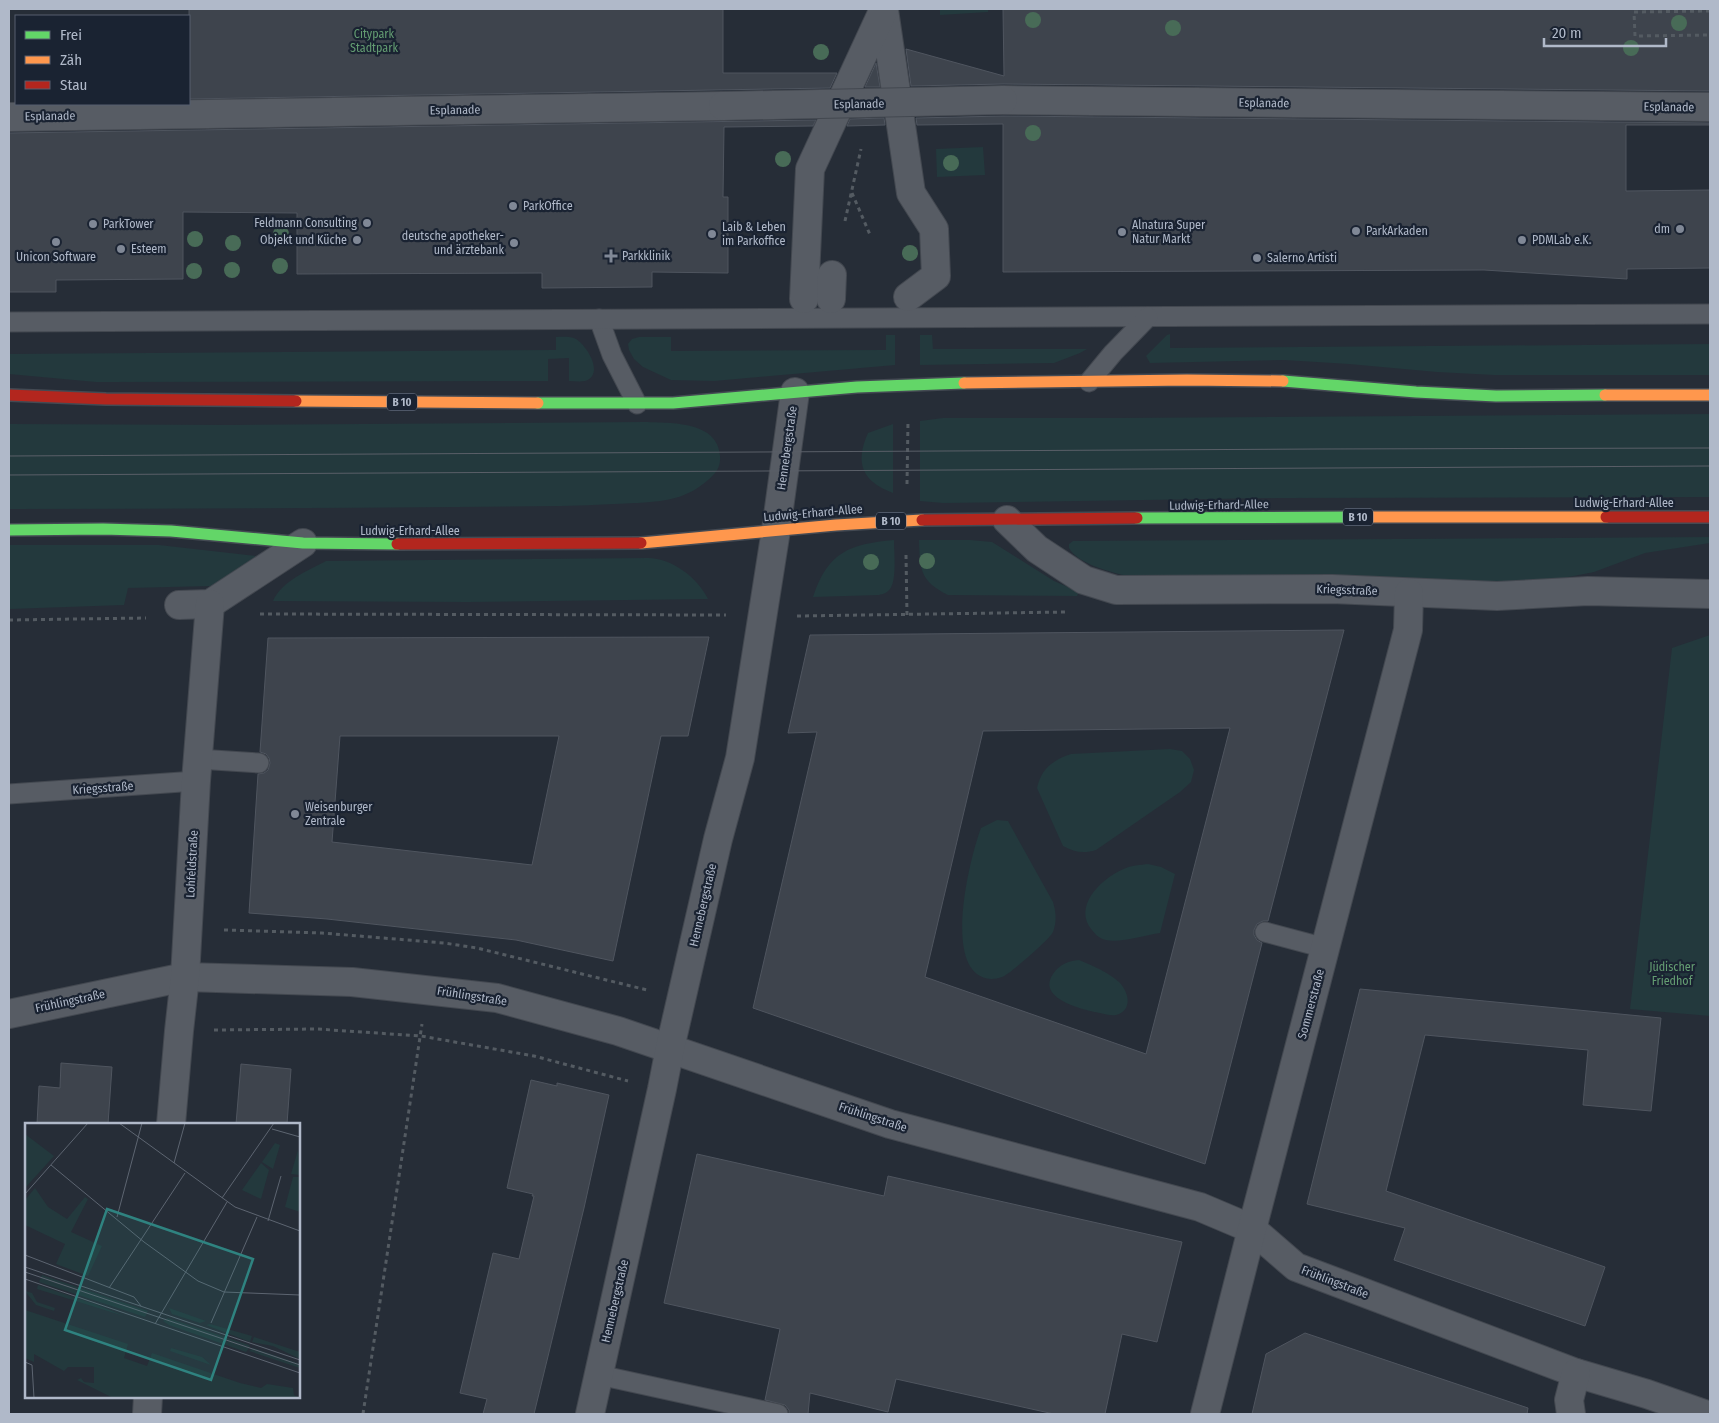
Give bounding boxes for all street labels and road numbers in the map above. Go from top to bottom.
street label: Esplanade [1239,96,1289,110]
street label: Esplanade [834,97,884,111]
street label: Esplanade [1644,100,1694,114]
street label: Esplanade [430,103,480,117]
street label: Esplanade [25,109,75,123]
road number: B 10 [387,394,417,411]
street label: Hennebergstraße [774,405,800,491]
street label: Ludwig-Erhard-Allee [1574,496,1674,510]
street label: Ludwig-Erhard-Allee [1169,497,1269,513]
street label: Ludwig-Erhard-Allee [763,502,863,524]
road number: B 10 [1343,508,1373,526]
road number: B 10 [876,512,906,530]
street label: Ludwig-Erhard-Allee [360,524,460,538]
street label: Kriegsstraße [1316,582,1378,598]
street label: Kriegsstraße [72,779,134,797]
street label: Lohfeldstraße [183,830,201,898]
street label: Hennebergstraße [687,862,719,948]
street label: Sommerstraße [1295,967,1327,1040]
street label: Frühlingstraße [436,984,508,1008]
street label: Frühlingstraße [34,987,106,1015]
street label: Frühlingstraße [837,1099,909,1135]
street label: Hennebergstraße [599,1258,631,1344]
street label: Frühlingstraße [1299,1263,1371,1301]

